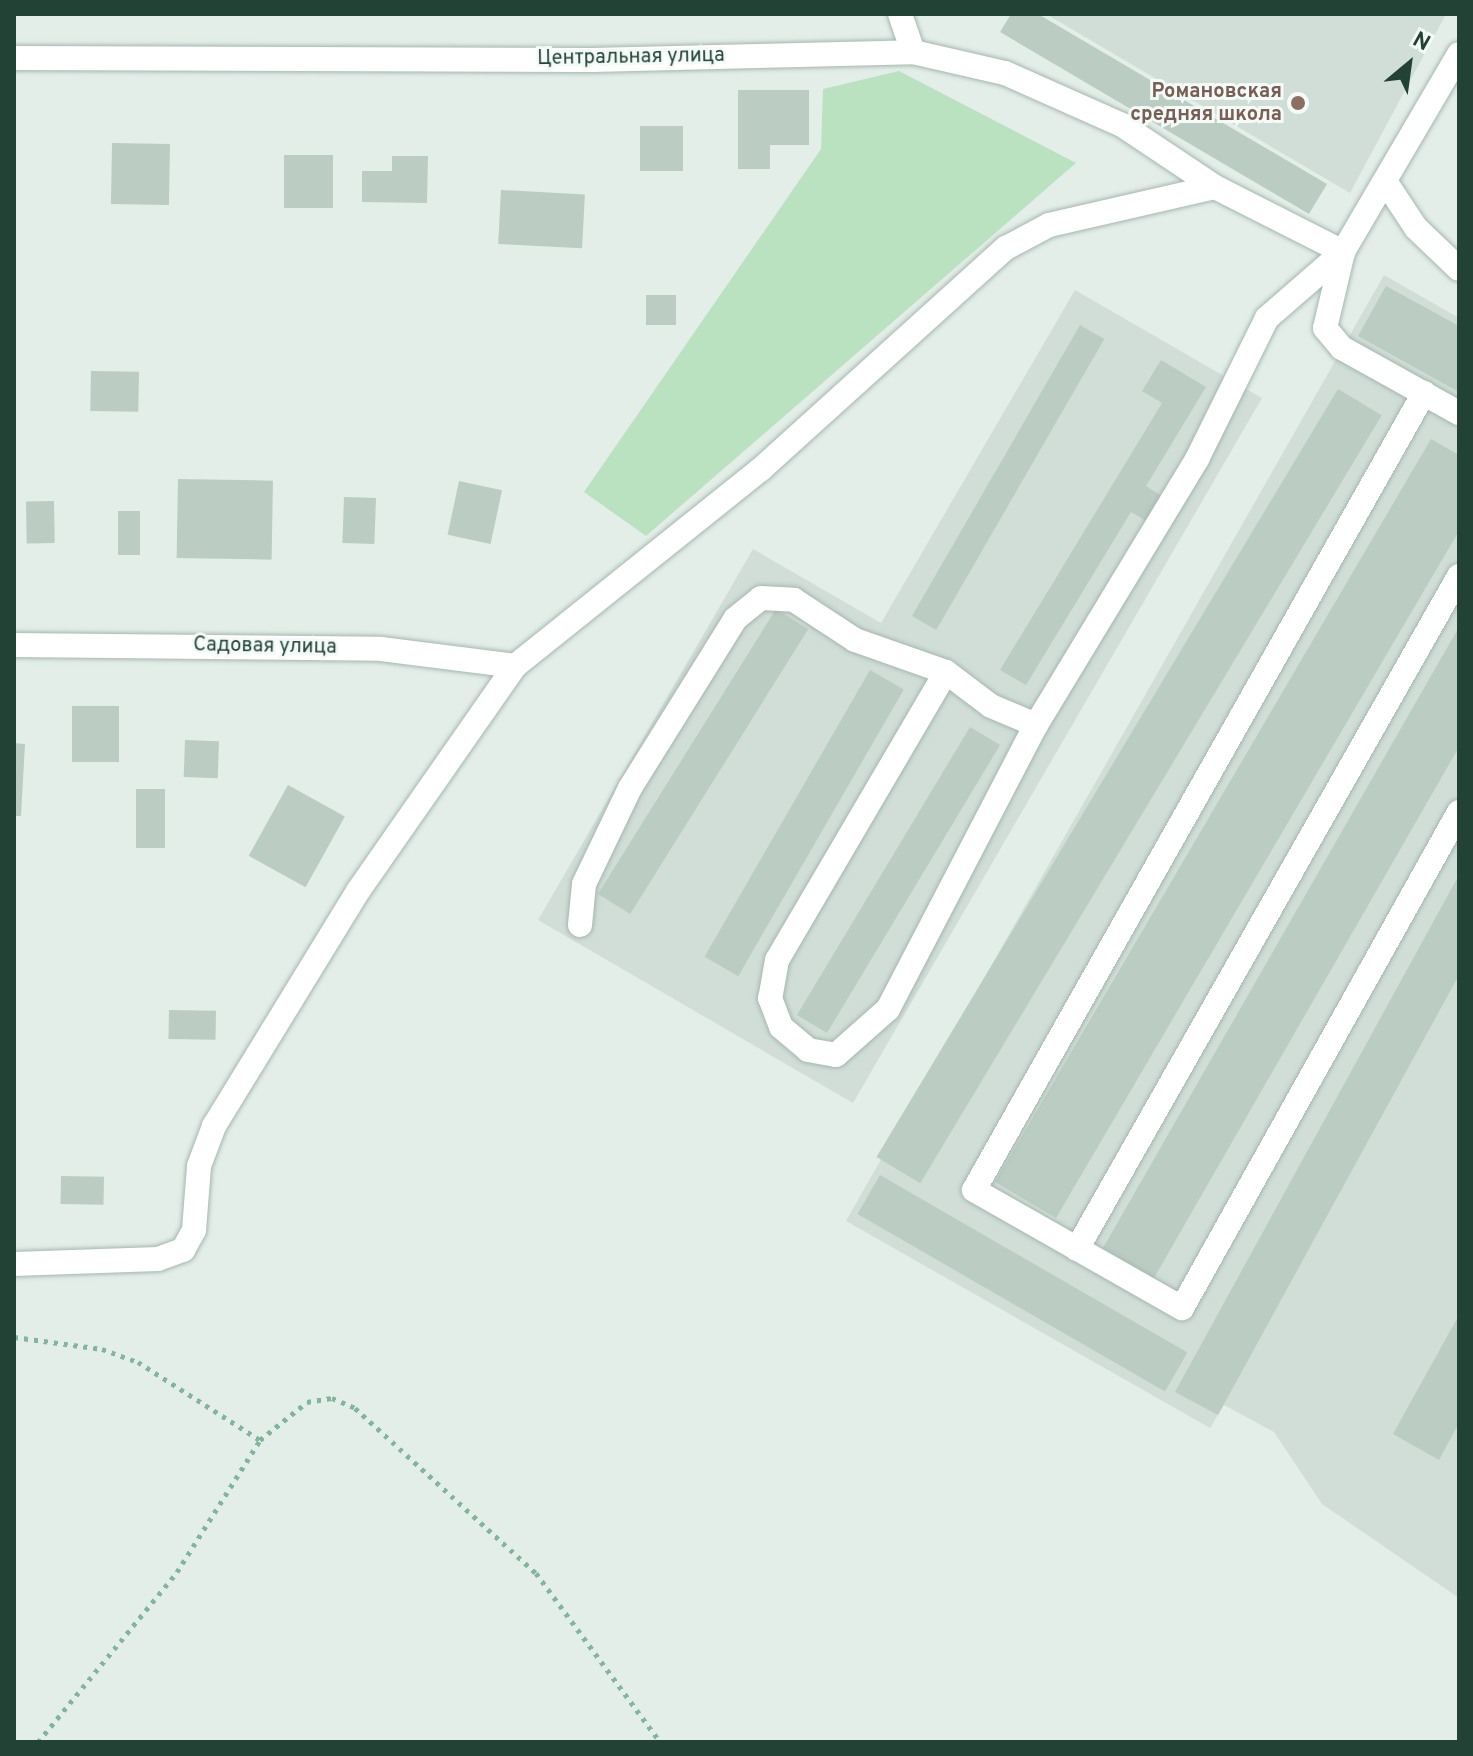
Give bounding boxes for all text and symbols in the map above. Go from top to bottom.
north arrow [1369,24,1449,104]
text: N [1407,27,1434,58]
street label: Центральная улица [537,44,725,72]
place label: Романовская средняя школа [1130,80,1282,127]
marker: Романовская средняя школа [1289,94,1307,112]
street label: Садовая улица [193,634,337,660]

